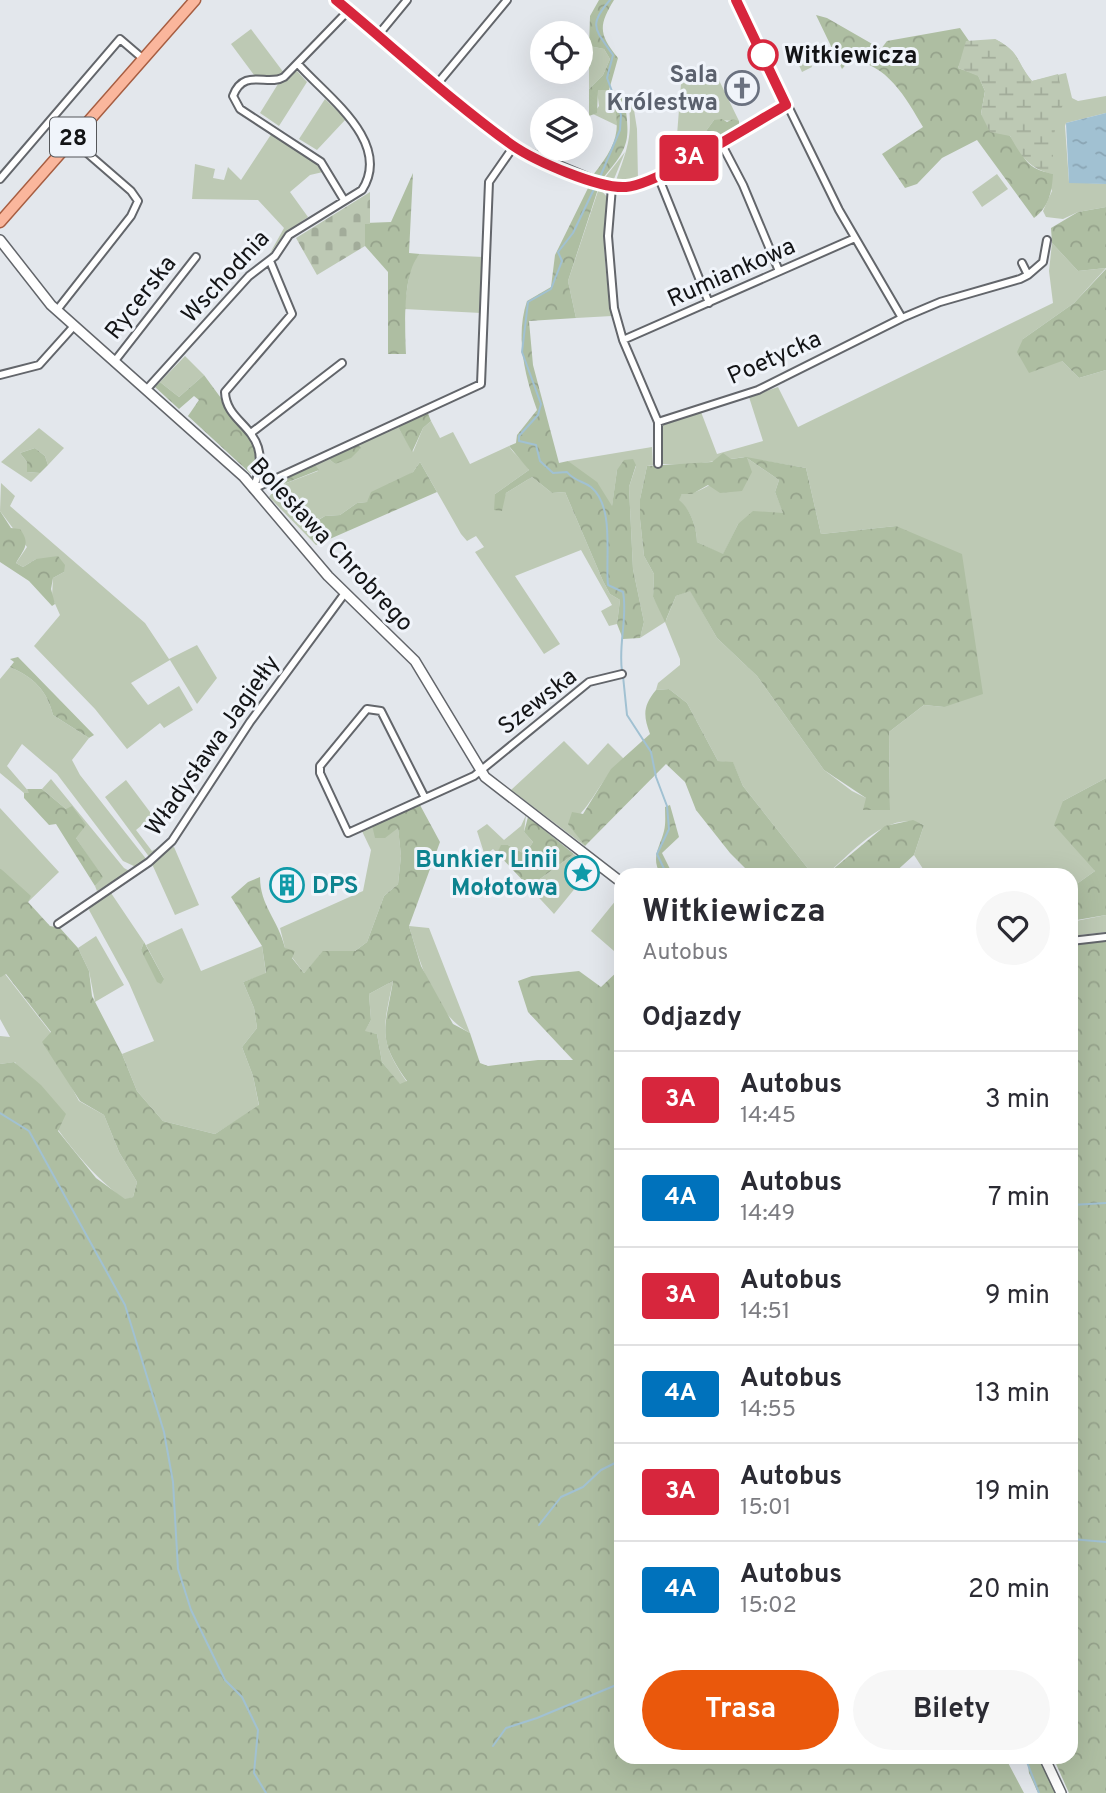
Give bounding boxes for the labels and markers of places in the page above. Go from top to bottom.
marker: Witkiewicza [748,40,778,70]
place label: Witkiewicza [784,42,917,72]
place label: Sala Królestwa [606,61,718,119]
church icon: Sala Królestwa [723,69,761,107]
place label: Bunkier Linii Mołotowa [415,846,558,904]
place icon: Bunkier Linii Mołotowa [563,854,601,892]
building icon: DPS [268,866,306,904]
place label: DPS [312,872,359,902]

